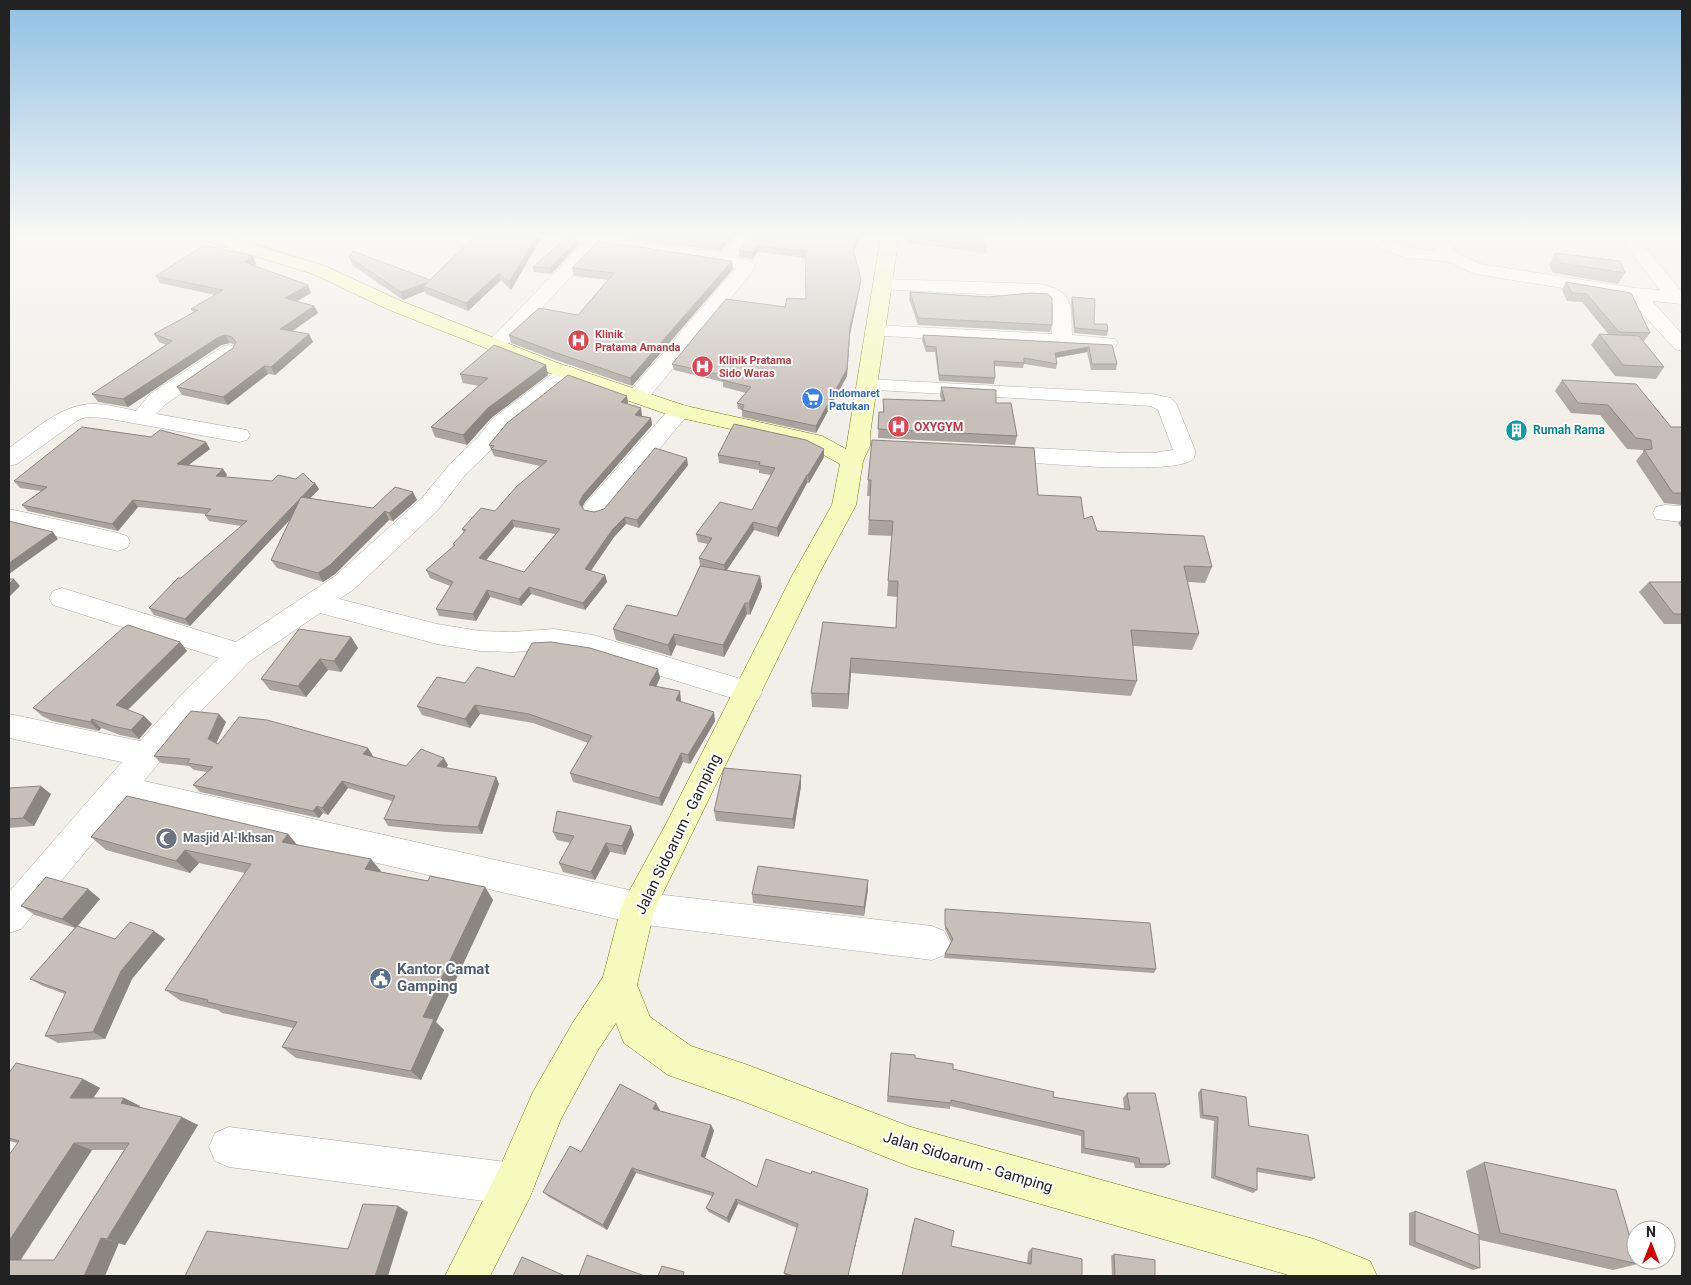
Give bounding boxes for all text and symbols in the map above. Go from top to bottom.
hospital icon: Klinik Pratama Amanda [567,328,591,352]
place label: Klinik Pratama Amanda [595,328,681,354]
hospital icon: Klinik Pratama Sido Waras [691,354,715,378]
place label: Klinik Pratama Sido Waras [719,354,791,380]
supermarket icon: Indomaret Patukan [801,387,825,411]
place label: Indomaret Patukan [829,387,880,413]
hospital icon: OXYGYM [886,415,910,439]
building icon: Rumah Rama [1505,418,1529,442]
place label: OXYGYM [914,420,963,434]
place label: Rumah Rama [1533,423,1605,437]
street label: Jalan Sidoarum - Gamping [631,751,725,917]
mosque icon: Masjid Al-Ikhsan [155,826,179,850]
place label: Masjid Al-Ikhsan [183,831,274,845]
place label: Kantor Camat Gamping [397,960,489,995]
public building icon: Kantor Camat Gamping [369,966,393,990]
street label: Jalan Sidoarum - Gamping [881,1128,1055,1196]
north arrow [1626,1220,1676,1270]
text: N [1646,1224,1656,1240]

